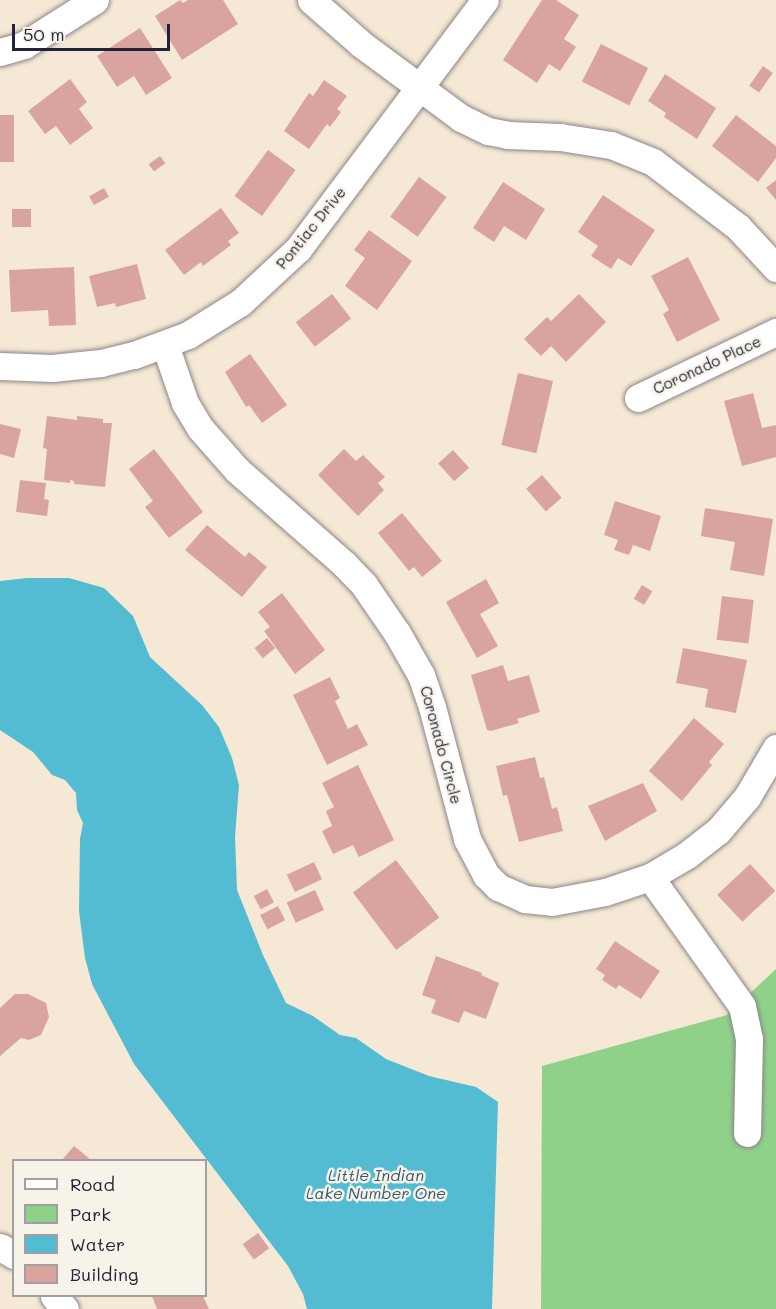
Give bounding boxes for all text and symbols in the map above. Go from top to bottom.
scale bar [15,12,172,50]
text: 50 m [23,22,65,46]
street label: Pontiac Drive [272,183,350,273]
street label: Coronado Place [650,332,764,398]
street label: Coronado Circle [417,684,465,806]
legend [12,1159,207,1297]
water label: Little Indian Lake Number One [306,1165,446,1203]
text: Road [70,1172,115,1196]
text: Park [70,1202,111,1226]
text: Water [70,1232,125,1256]
text: Building [70,1262,138,1286]

